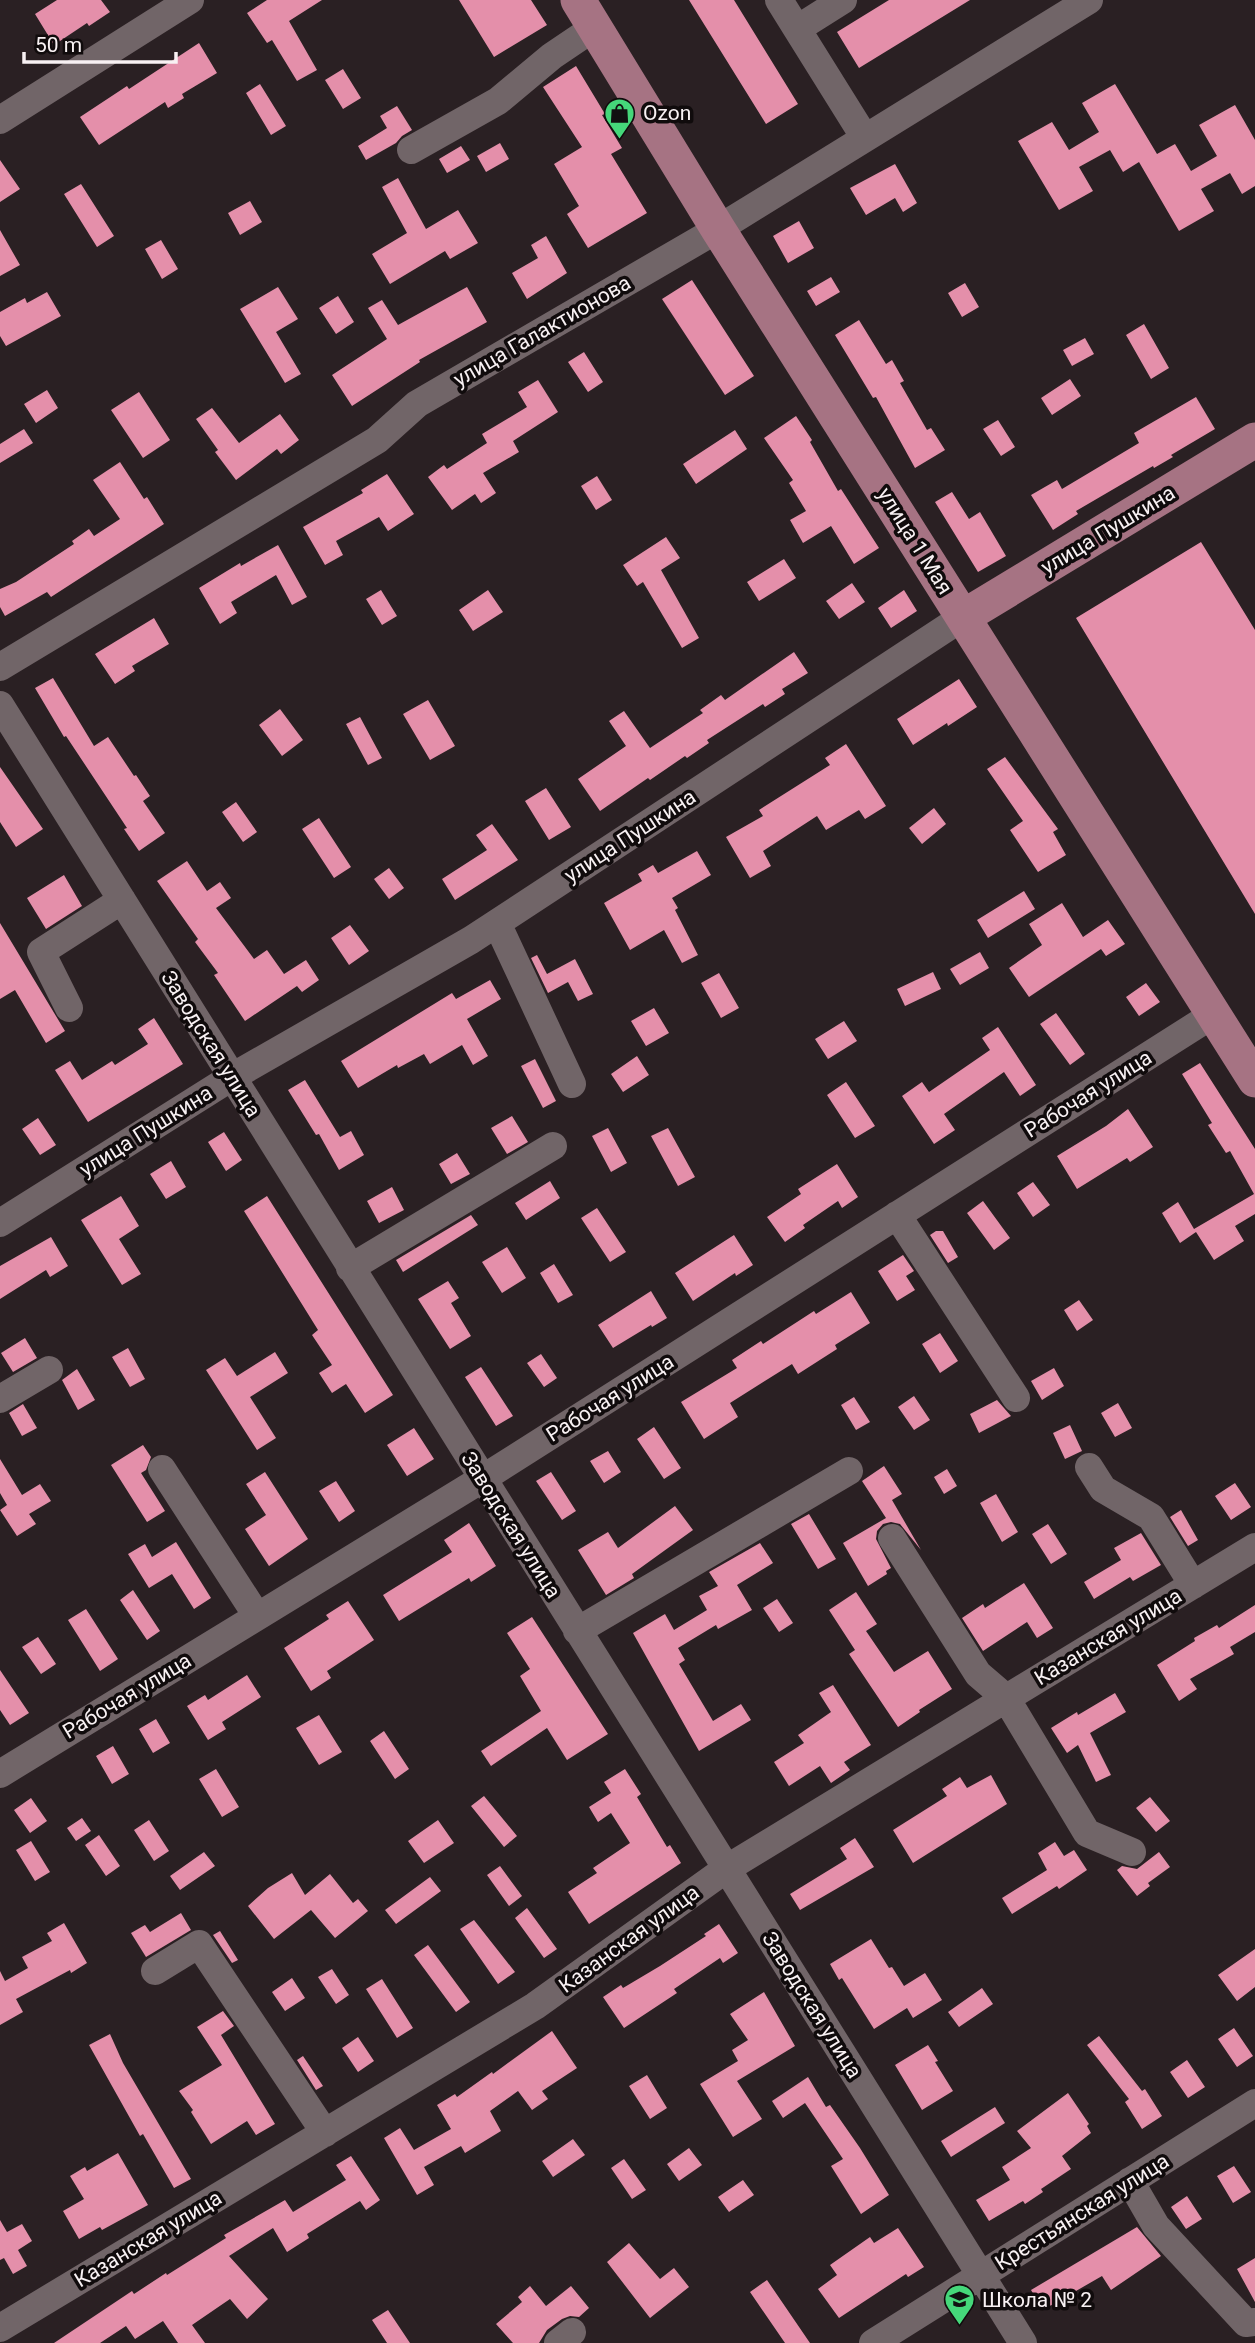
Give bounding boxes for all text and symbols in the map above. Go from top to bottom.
scale bar [24,21,177,65]
text: 50 m [35,33,82,57]
shop icon: Ozon [603,96,637,140]
place label: Ozon [643,101,691,125]
street label: улица Галактионова [449,271,635,391]
street label: улица Пушкина [1037,481,1179,579]
street label: улица 1 Мая [873,483,957,599]
street label: улица Пушкина [560,785,700,887]
street label: Заводская улица [156,966,266,1122]
street label: Рабочая улица [1020,1045,1156,1143]
street label: улица Пушкина [75,1081,217,1181]
street label: Рабочая улица [542,1349,678,1447]
street label: Заводская улица [456,1447,566,1603]
street label: Казанская улица [1030,1584,1186,1690]
street label: Рабочая улица [59,1648,195,1744]
street label: Казанская улица [554,1880,704,1998]
street label: Заводская улица [757,1927,867,2083]
street label: Крестьянская улица [991,2149,1173,2275]
street label: Казанская улица [70,2186,226,2292]
school or university icon: Школа № 2 [942,2283,976,2327]
place label: Школа № 2 [982,2288,1092,2312]

